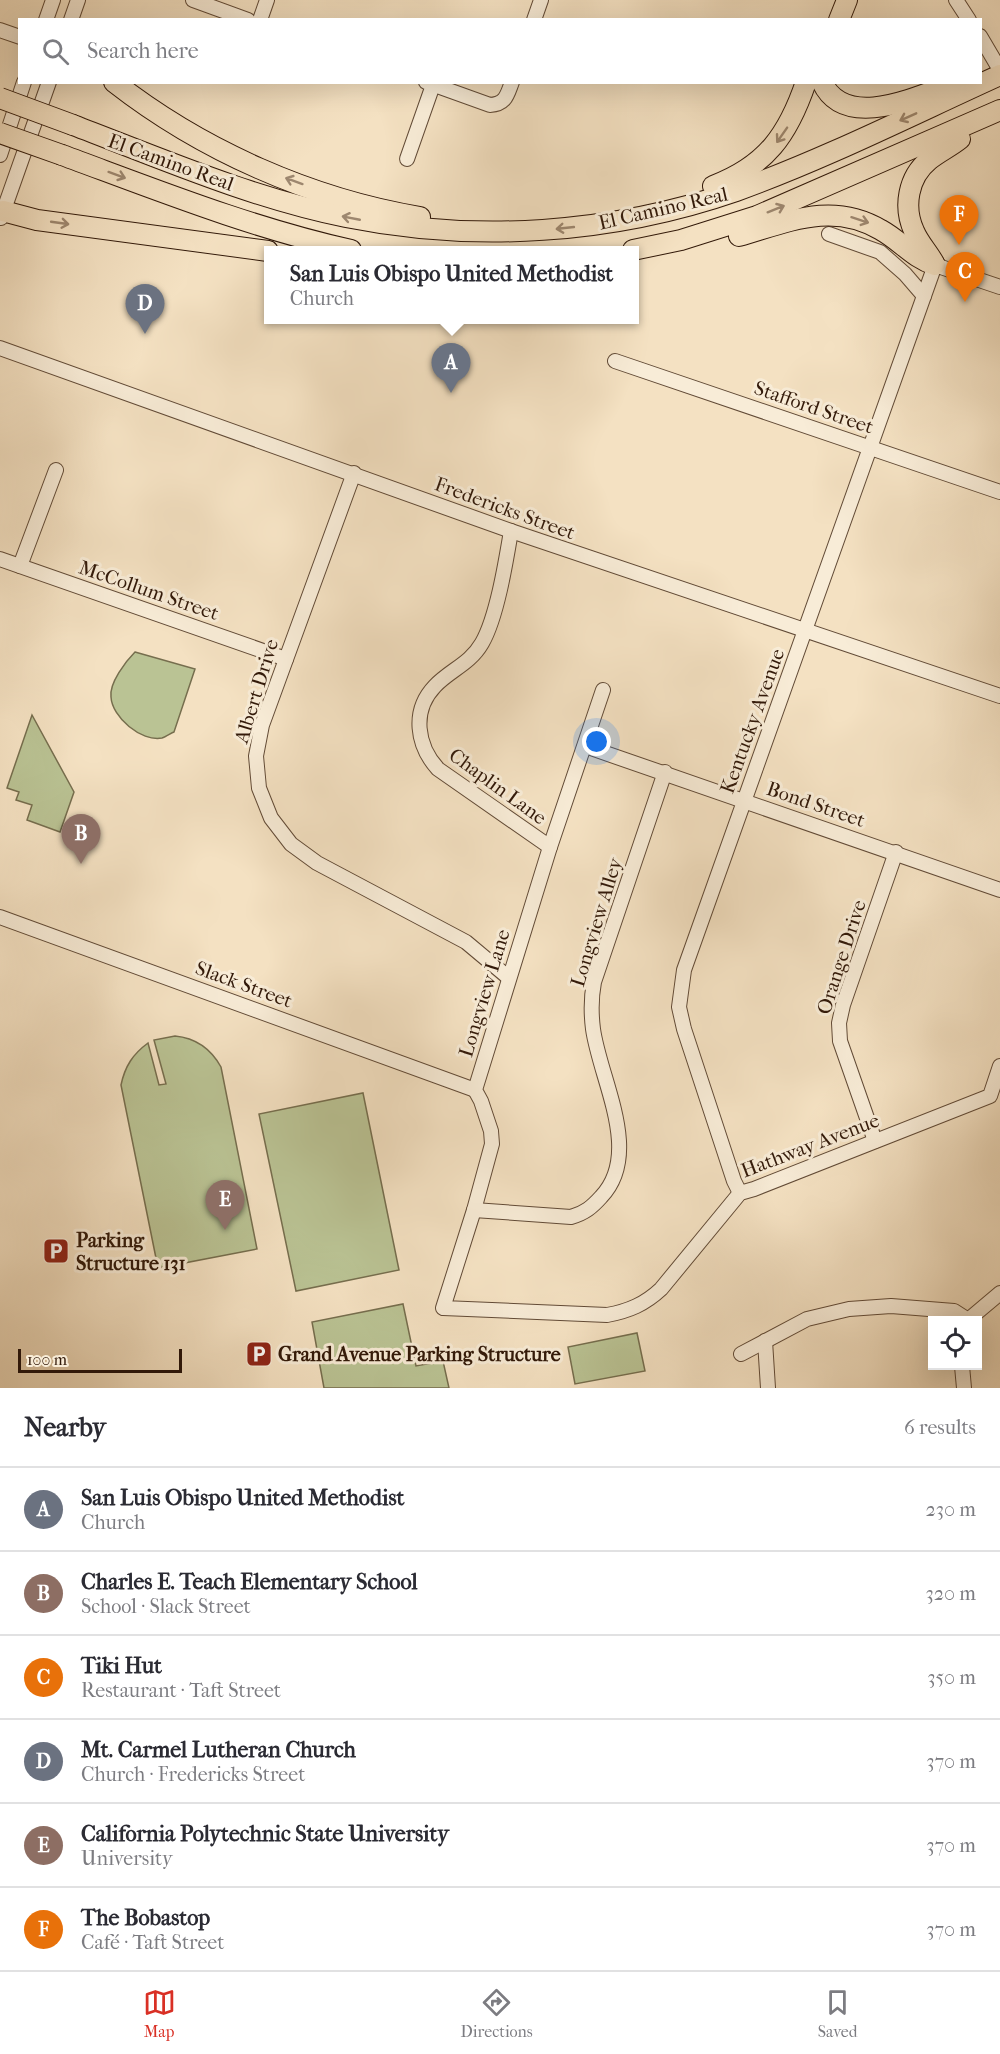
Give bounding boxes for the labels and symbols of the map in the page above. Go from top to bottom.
one-way arrow [900,111,918,123]
one-way arrow [776,127,788,143]
street label: El Camino Real [105,129,237,196]
one-way arrow [107,171,126,182]
one-way arrow [285,175,304,186]
street label: El Camino Real [596,182,731,235]
pin: F [940,196,978,245]
one-way arrow [766,203,785,214]
one-way arrow [342,212,361,223]
one-way arrow [850,216,869,227]
one-way arrow [50,218,69,229]
one-way arrow [556,223,576,234]
pin: C [946,252,984,302]
pin: D [126,284,164,334]
pin: A [432,344,470,393]
street label: Stafford Street [751,376,877,439]
street label: Fredericks Street [432,472,578,545]
street label: McCollum Street [76,556,222,625]
street label: Albert Drive [229,636,283,747]
street label: Kentucky Avenue [716,645,789,797]
your location [582,727,611,756]
street label: Chaplin Lane [445,743,551,829]
street label: Bond Street [764,777,868,832]
pin: B [62,814,100,864]
street label: Longview Alley [566,854,627,989]
street label: Orange Drive [812,897,871,1017]
street label: Longview Lane [454,927,515,1060]
street label: Slack Street [192,956,295,1013]
street label: Hathway Avenue [738,1109,883,1182]
pin: E [206,1180,244,1230]
place label: Parking Structure 131 [76,1229,186,1275]
parking icon: Parking Structure 131 [41,1236,71,1266]
parking icon: Grand Avenue Parking Structure [244,1339,274,1369]
place label: Grand Avenue Parking Structure [278,1343,561,1366]
scale bar [18,1346,182,1374]

